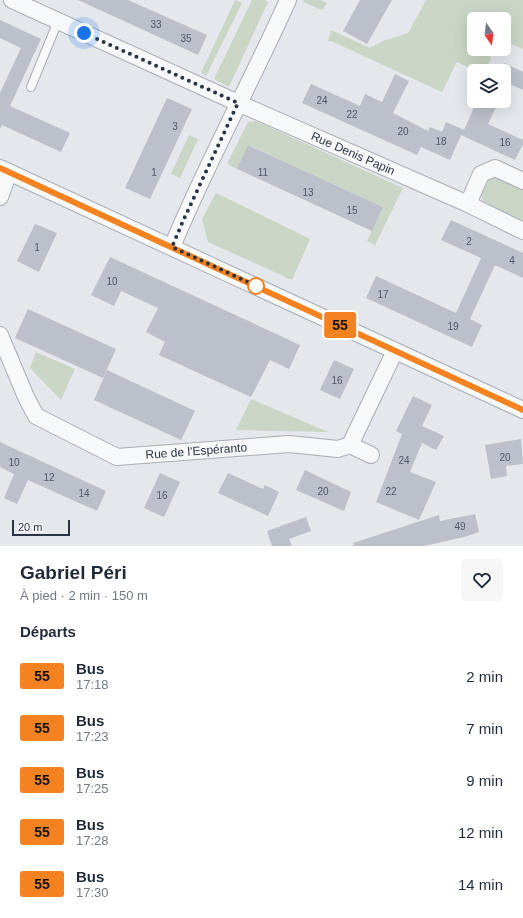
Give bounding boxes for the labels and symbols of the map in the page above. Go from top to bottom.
north arrow [467,12,511,56]
house number: 33 [150,19,162,30]
your location [74,23,94,43]
house number: 35 [180,33,192,44]
house number: 24 [316,95,328,106]
house number: 22 [346,109,358,120]
house number: 3 [172,121,178,132]
house number: 20 [397,126,409,137]
street label: Rue Denis Papin [309,129,397,178]
house number: 18 [435,136,447,147]
house number: 16 [499,137,511,148]
house number: 1 [151,167,157,178]
house number: 11 [258,167,269,178]
house number: 13 [302,187,314,198]
house number: 15 [346,205,358,216]
house number: 2 [466,236,472,247]
house number: 1 [34,242,40,253]
house number: 4 [509,255,515,266]
house number: 10 [106,276,118,287]
unlabelled marker [247,277,265,295]
house number: 17 [377,289,389,300]
line badge: 55 [322,312,358,338]
house number: 19 [447,321,459,332]
house number: 16 [331,375,343,386]
street label: Rue de l'Espéranto [145,440,248,462]
house number: 20 [499,452,511,463]
house number: 24 [398,455,410,466]
house number: 10 [8,457,20,468]
house number: 12 [43,472,55,483]
house number: 20 [317,486,329,497]
house number: 22 [385,486,397,497]
house number: 14 [78,488,90,499]
house number: 16 [156,490,168,501]
scale bar [12,518,70,537]
house number: 49 [454,521,466,532]

